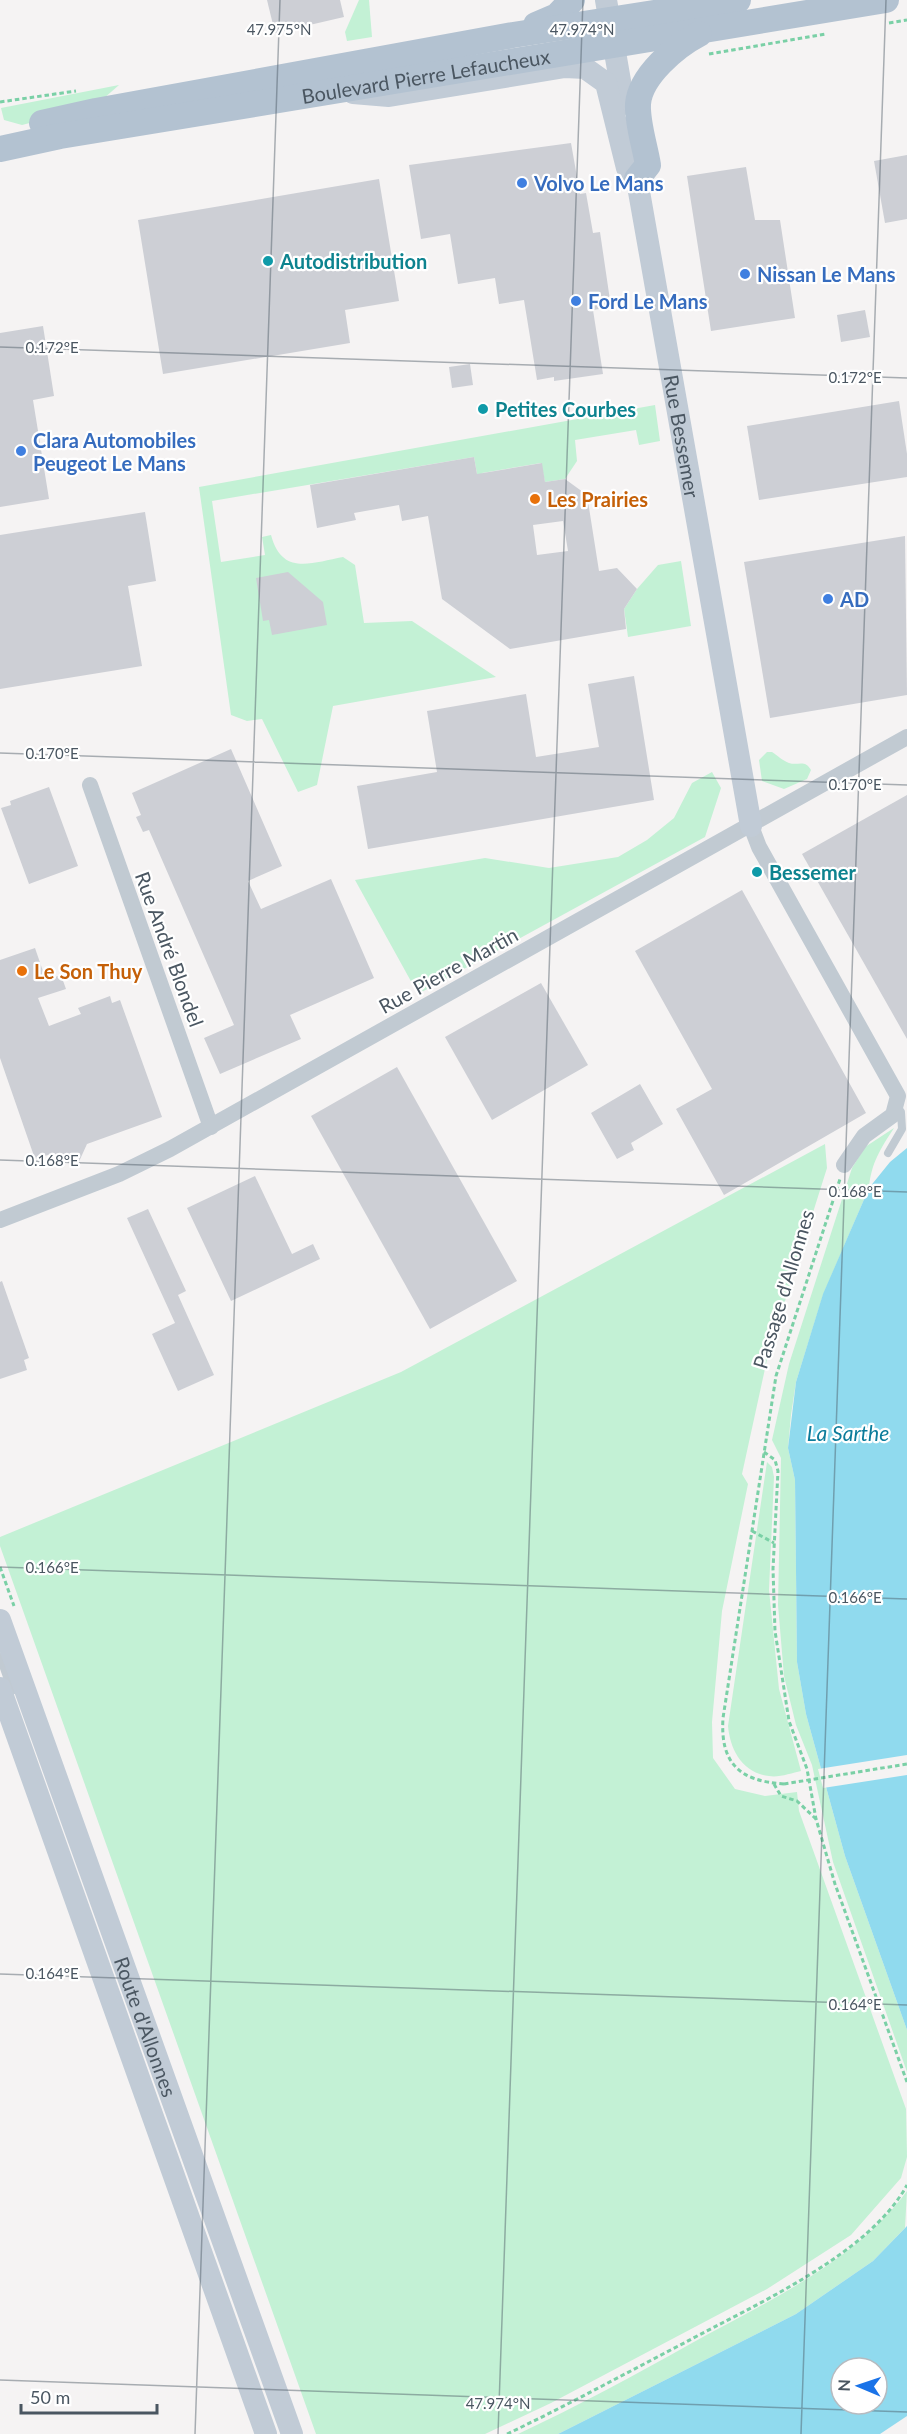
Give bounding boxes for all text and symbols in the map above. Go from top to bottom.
text: 47.975°N [247,20,311,38]
text: 47.974°N [550,20,614,38]
street label: Boulevard Pierre Lefaucheux [300,44,552,108]
place label: Volvo Le Mans [533,171,664,195]
marker: Volvo Le Mans [515,176,529,190]
place label: Autodistribution [279,249,427,273]
marker: Autodistribution [261,254,275,268]
place label: Nissan Le Mans [757,262,896,286]
marker: Nissan Le Mans [738,267,752,281]
place label: Ford Le Mans [588,289,708,313]
marker: Ford Le Mans [569,294,583,308]
text: 0.172°E [25,338,79,356]
text: 0.172°E [828,368,882,386]
street label: Rue Bessemer [660,373,705,500]
place label: Petites Courbes [495,397,636,421]
marker: Petites Courbes [476,402,490,416]
place label: Clara Automobiles Peugeot Le Mans [33,428,196,475]
marker: Clara Automobiles Peugeot Le Mans [14,444,28,458]
place label: Les Prairies [547,487,648,511]
marker: Les Prairies [528,492,542,506]
place label: AD [839,587,869,611]
marker: AD [821,592,835,606]
text: 0.170°E [25,744,79,762]
text: 0.170°E [828,775,882,793]
place label: Bessemer [769,860,856,884]
marker: Bessemer [750,865,764,879]
street label: Rue André Blondel [131,868,209,1030]
street label: Rue Pierre Martin [374,922,522,1018]
place label: Le Son Thuy [34,959,143,983]
marker: Le Son Thuy [15,964,29,978]
text: 0.168°E [25,1151,79,1169]
text: 0.168°E [828,1182,882,1200]
street label: Passage d'Allonnes [747,1207,819,1371]
water label: La Sarthe [807,1420,889,1445]
text: 0.166°E [25,1558,79,1576]
text: 0.166°E [828,1588,882,1606]
street label: Route d'Allonnes [110,1953,182,2100]
text: 0.164°E [25,1964,79,1982]
text: 0.164°E [828,1995,882,2013]
north arrow [829,2356,889,2416]
scale bar [21,2377,158,2415]
text: N [834,2379,853,2392]
text: 50 m [30,2386,70,2408]
text: 47.974°N [466,2394,530,2412]

